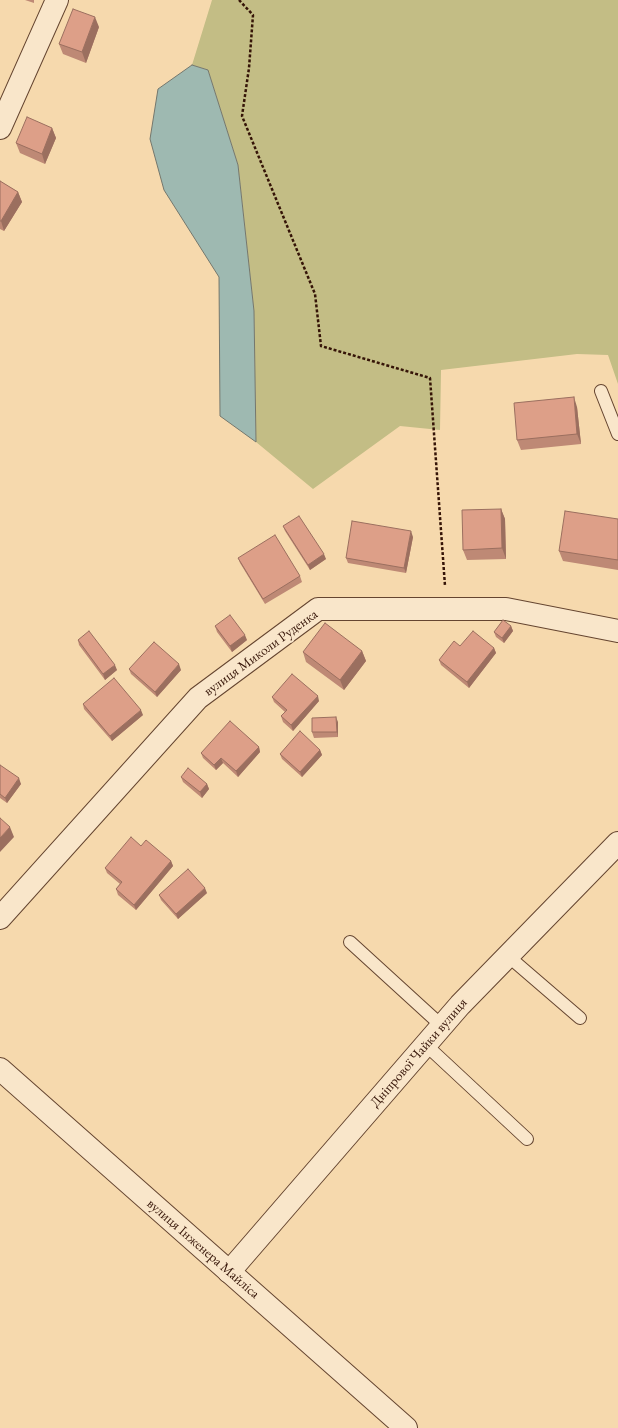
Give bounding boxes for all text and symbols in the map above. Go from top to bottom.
street label: вулиця Миколи Руденка [201,606,321,700]
street label: Дніпрової Чайки вулиця [367,995,471,1111]
street label: вулиця Інженера Майліса [143,1196,263,1302]

